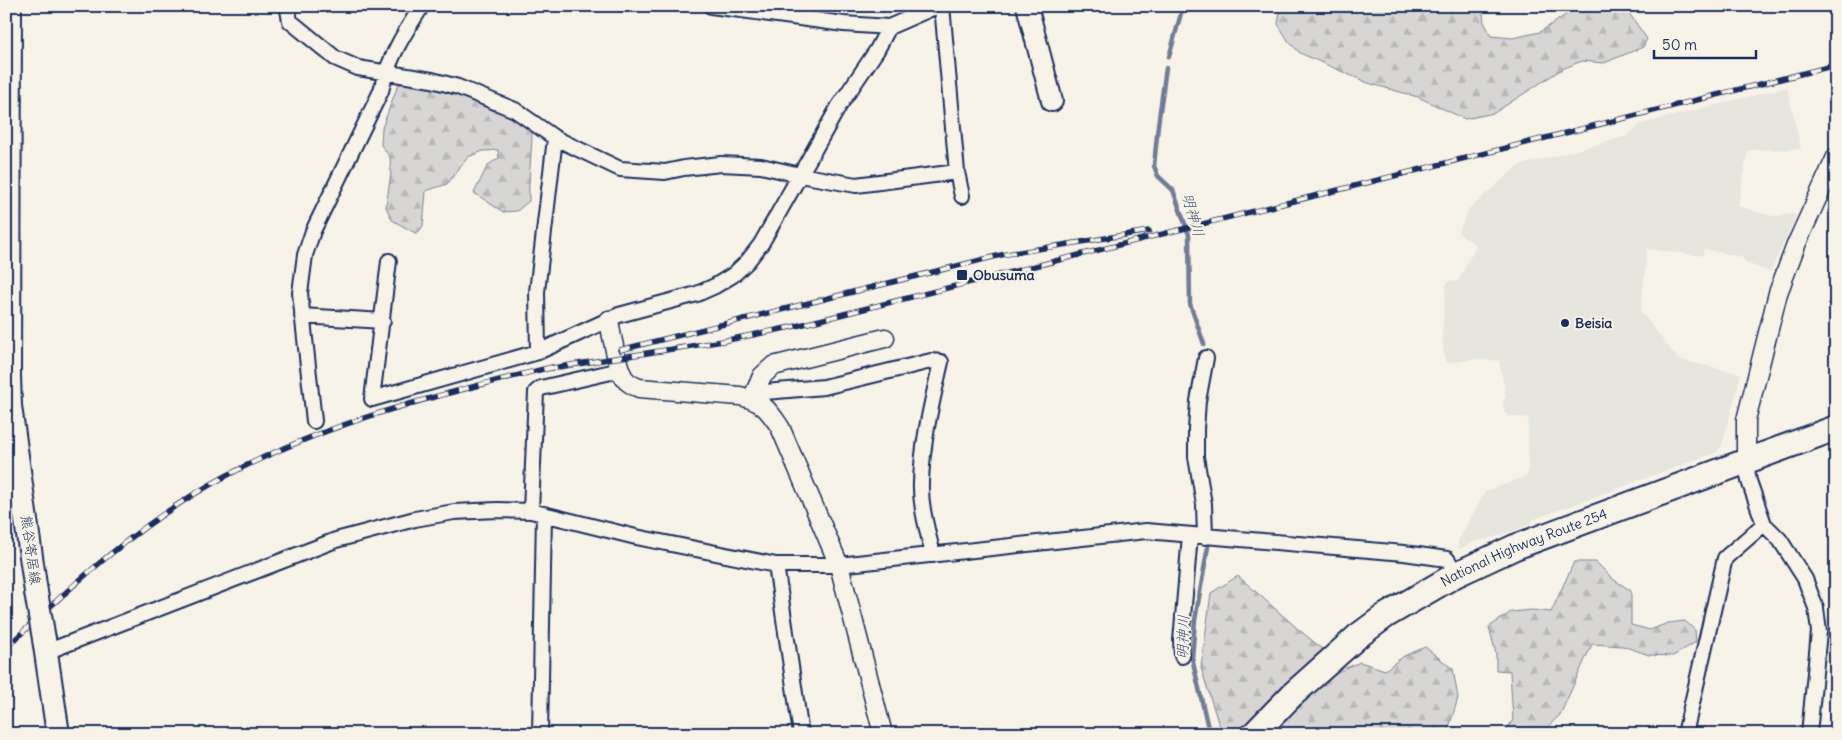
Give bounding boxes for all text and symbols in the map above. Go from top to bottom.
scale bar [1654,28,1757,60]
text: 50 m [1662,35,1697,54]
water label: 明神川 [1178,191,1209,239]
place label: Obusuma [973,266,1035,284]
marker: Obusuma [955,268,969,282]
place label: Beisia [1575,314,1612,332]
marker: Beisia [1559,317,1571,329]
street label: National Highway Route 254 [1437,505,1610,591]
street label: 熊谷寄居線 [17,514,45,586]
water label: 明神川 [1172,614,1193,660]

